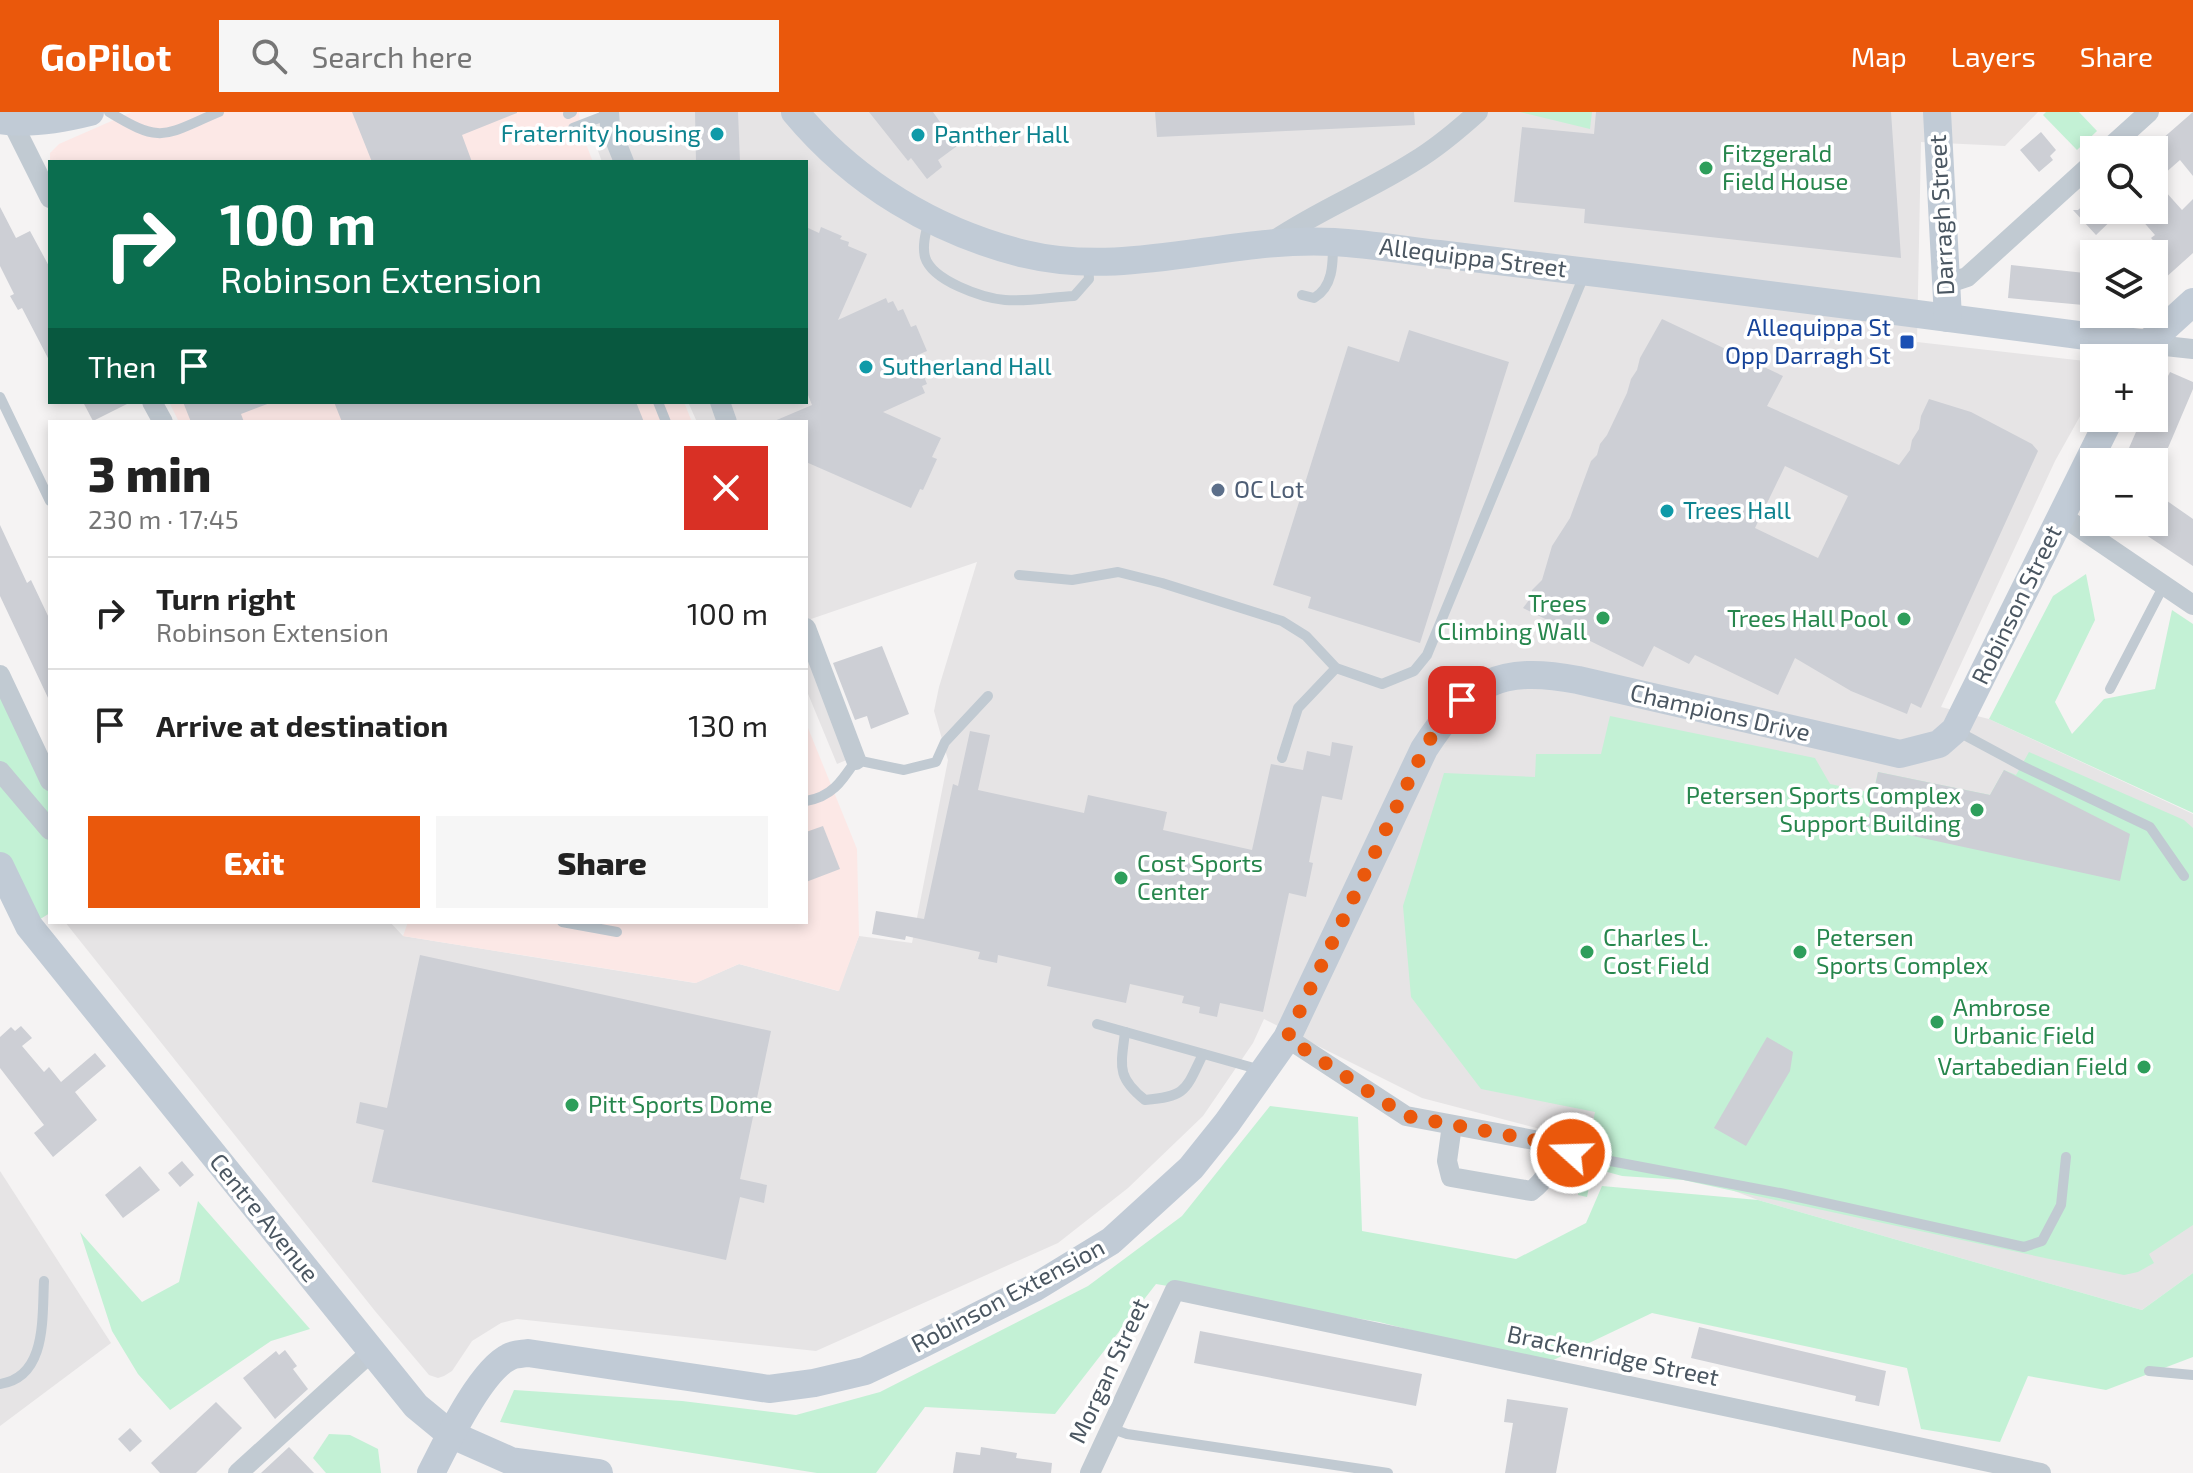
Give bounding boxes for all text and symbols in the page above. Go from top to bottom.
search box [219,20,779,92]
text: GoPilot [40,33,171,79]
icon: search [247,34,291,78]
text: Search here [311,38,473,74]
text: Map [1851,39,1907,73]
text: Layers [1951,39,2036,73]
text: Share [2080,39,2153,73]
place label: Fraternity housing [501,118,701,147]
place label: Panther Hall [934,119,1069,148]
marker: Fraternity housing [708,125,726,143]
marker: Panther Hall [909,126,927,144]
street label: Darragh Street [1922,134,1959,296]
map controls [2080,136,2168,536]
button: search [2080,136,2168,224]
place label: Fitzgerald Field House [1722,138,1848,195]
marker: Fitzgerald Field House [1697,159,1715,177]
text: 100 m [220,189,376,256]
icon: right [88,192,192,296]
street label: Allequippa Street [1378,231,1568,282]
button: layers [2080,240,2168,328]
text: Robinson Extension [220,257,542,300]
place label: Allequippa St Opp Darragh St [1725,312,1891,369]
marker: Allequippa St Opp Darragh St [1898,333,1916,351]
icon: arrive [172,344,216,388]
button: + [2080,344,2168,432]
text: Then [88,348,156,384]
place label: Sutherland Hall [882,351,1052,380]
marker: Sutherland Hall [857,358,875,376]
text: 3 min [88,444,211,502]
button: close [684,446,768,530]
button: − [2080,448,2168,536]
place label: OC Lot [1234,474,1304,503]
marker: OC Lot [1209,481,1227,499]
place label: Trees Hall [1683,495,1791,524]
marker: Trees Hall [1658,502,1676,520]
text: 230 m · 17:45 [88,503,239,534]
street label: Robinson Street [1965,520,2067,689]
text: Turn right [156,580,296,616]
place label: Trees Climbing Wall [1437,588,1587,645]
icon: right [88,591,132,635]
text: 100 m [687,595,768,631]
place label: Trees Hall Pool [1727,603,1888,632]
marker: Trees Climbing Wall [1594,609,1612,627]
marker: Trees Hall Pool [1895,610,1913,628]
text: Robinson Extension [156,616,389,647]
pin [1428,666,1496,734]
street label: Champions Drive [1628,677,1813,746]
icon: arrive [1440,678,1484,722]
icon: arrive [88,703,132,747]
text: Arrive at destination [156,707,448,743]
text: 130 m [688,707,768,743]
place label: Petersen Sports Complex Support Building [1686,780,1961,837]
marker: Petersen Sports Complex Support Building [1968,801,1986,819]
button: Exit [88,816,420,908]
button: Share [436,816,768,908]
place label: Cost Sports Center [1137,848,1263,905]
marker: Cost Sports Center [1112,869,1130,887]
place label: Charles L. Cost Field [1603,922,1710,979]
place label: Petersen Sports Complex [1816,922,1989,979]
marker: Charles L. Cost Field [1578,943,1596,961]
marker: Petersen Sports Complex [1791,943,1809,961]
place label: Ambrose Urbanic Field [1953,992,2095,1049]
marker: Ambrose Urbanic Field [1928,1013,1946,1031]
place label: Vartabedian Field [1938,1051,2128,1080]
marker: Vartabedian Field [2135,1058,2153,1076]
place label: Pitt Sports Dome [588,1089,773,1118]
marker: Pitt Sports Dome [563,1096,581,1114]
position arrow [1529,1111,1613,1195]
street label: Centre Avenue [204,1147,326,1287]
street label: Robinson Extension [906,1231,1109,1358]
street label: Morgan Street [1061,1293,1154,1447]
street label: Brackenridge Street [1505,1318,1722,1391]

